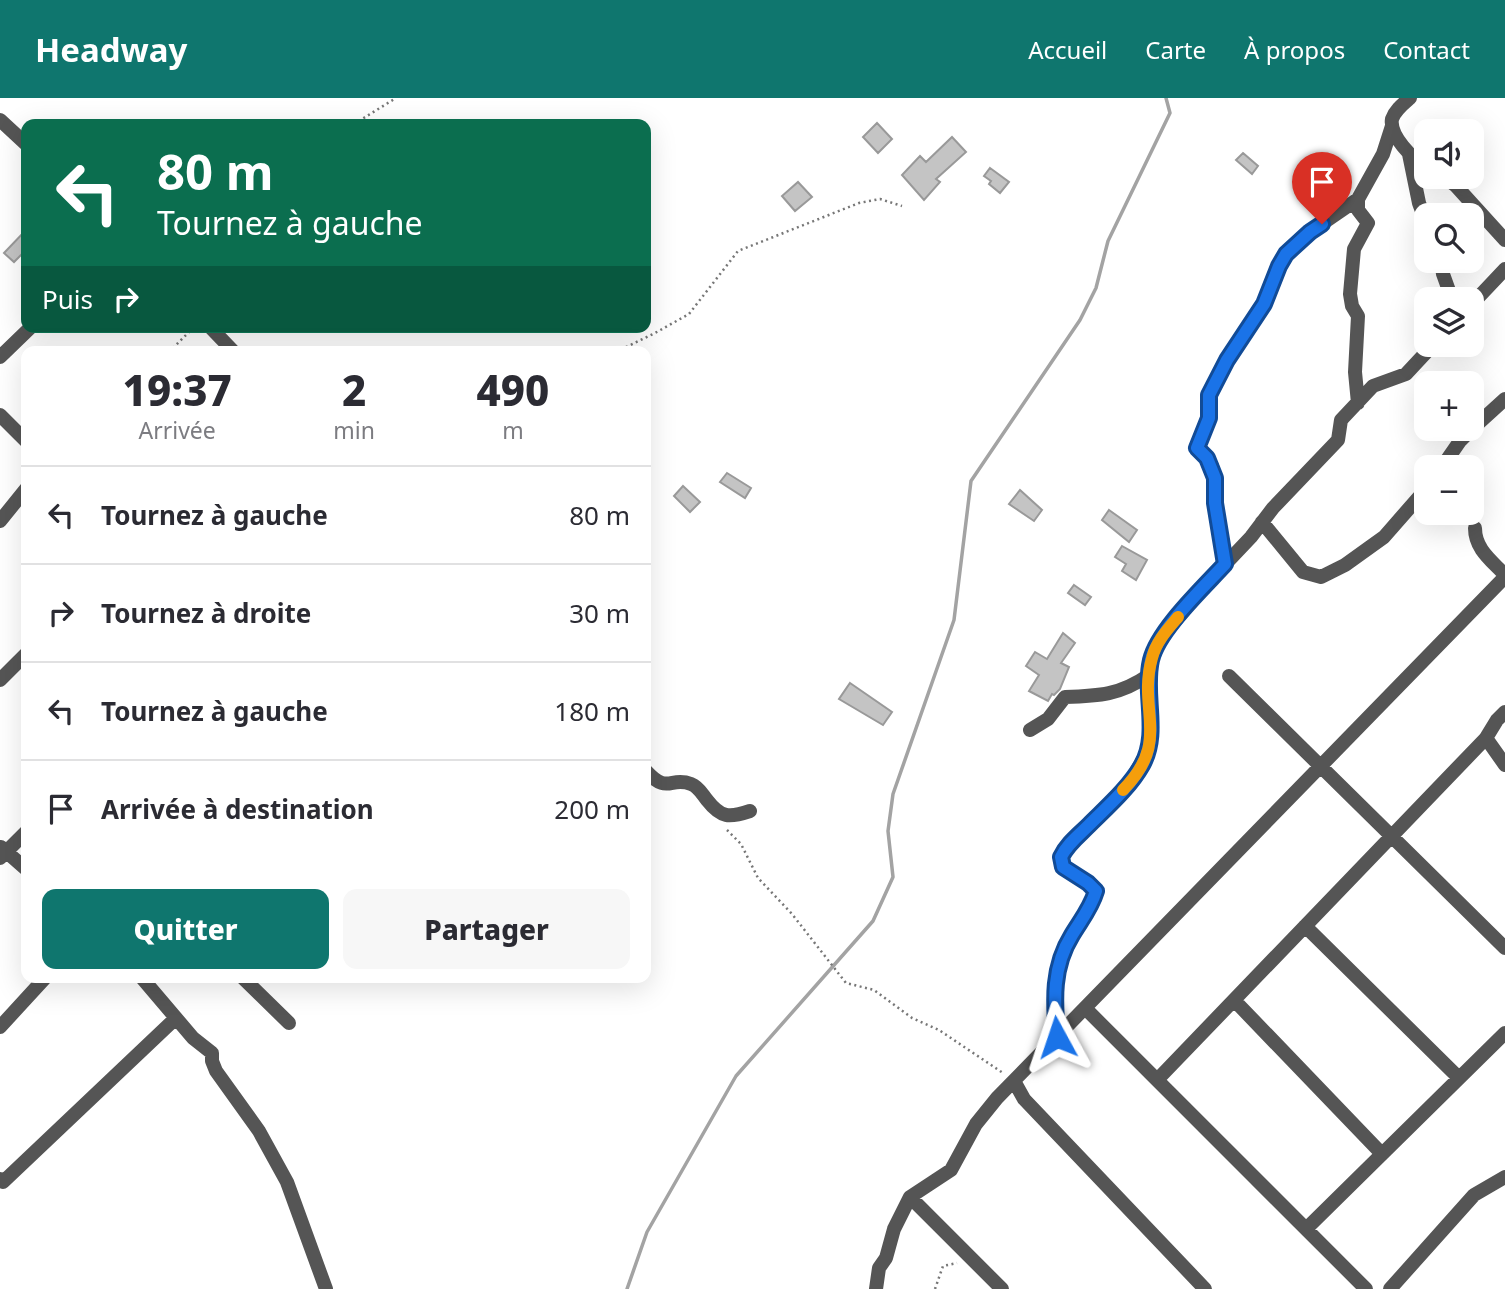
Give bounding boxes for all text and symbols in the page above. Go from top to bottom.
text: Headway [35,27,187,72]
text: Accueil [1028,33,1107,66]
text: Carte [1145,33,1206,66]
text: À propos [1244,33,1345,66]
text: Contact [1383,33,1470,66]
map controls [1414,119,1484,525]
button: sound [1414,119,1484,189]
text: 80 m [157,138,274,204]
icon: left [42,147,133,238]
pin [1292,152,1352,224]
icon: arrive [1303,163,1341,201]
text: Tournez à gauche [157,201,423,244]
button: search [1414,203,1484,273]
icon: right [107,280,145,318]
text: Puis [42,281,93,317]
button: layers [1414,287,1484,357]
text: 19:37 [123,361,232,418]
text: 2 [342,361,366,418]
text: 490 [477,361,549,418]
button: + [1414,371,1484,441]
text: Arrivée [139,414,216,446]
text: min [333,414,375,446]
text: m [502,414,524,446]
button: − [1414,455,1484,525]
icon: left [42,496,80,534]
text: Tournez à gauche [101,497,328,533]
text: 80 m [569,497,630,533]
icon: right [42,594,80,632]
text: Tournez à droite [101,595,311,631]
text: 30 m [569,595,630,631]
icon: left [42,692,80,730]
text: Tournez à gauche [101,693,328,729]
text: 180 m [554,693,630,729]
icon: arrive [42,790,80,828]
text: Arrivée à destination [101,791,374,827]
text: 200 m [554,791,630,827]
button: Quitter [42,889,329,969]
button: Partager [343,889,630,969]
position arrow [1020,1000,1094,1074]

